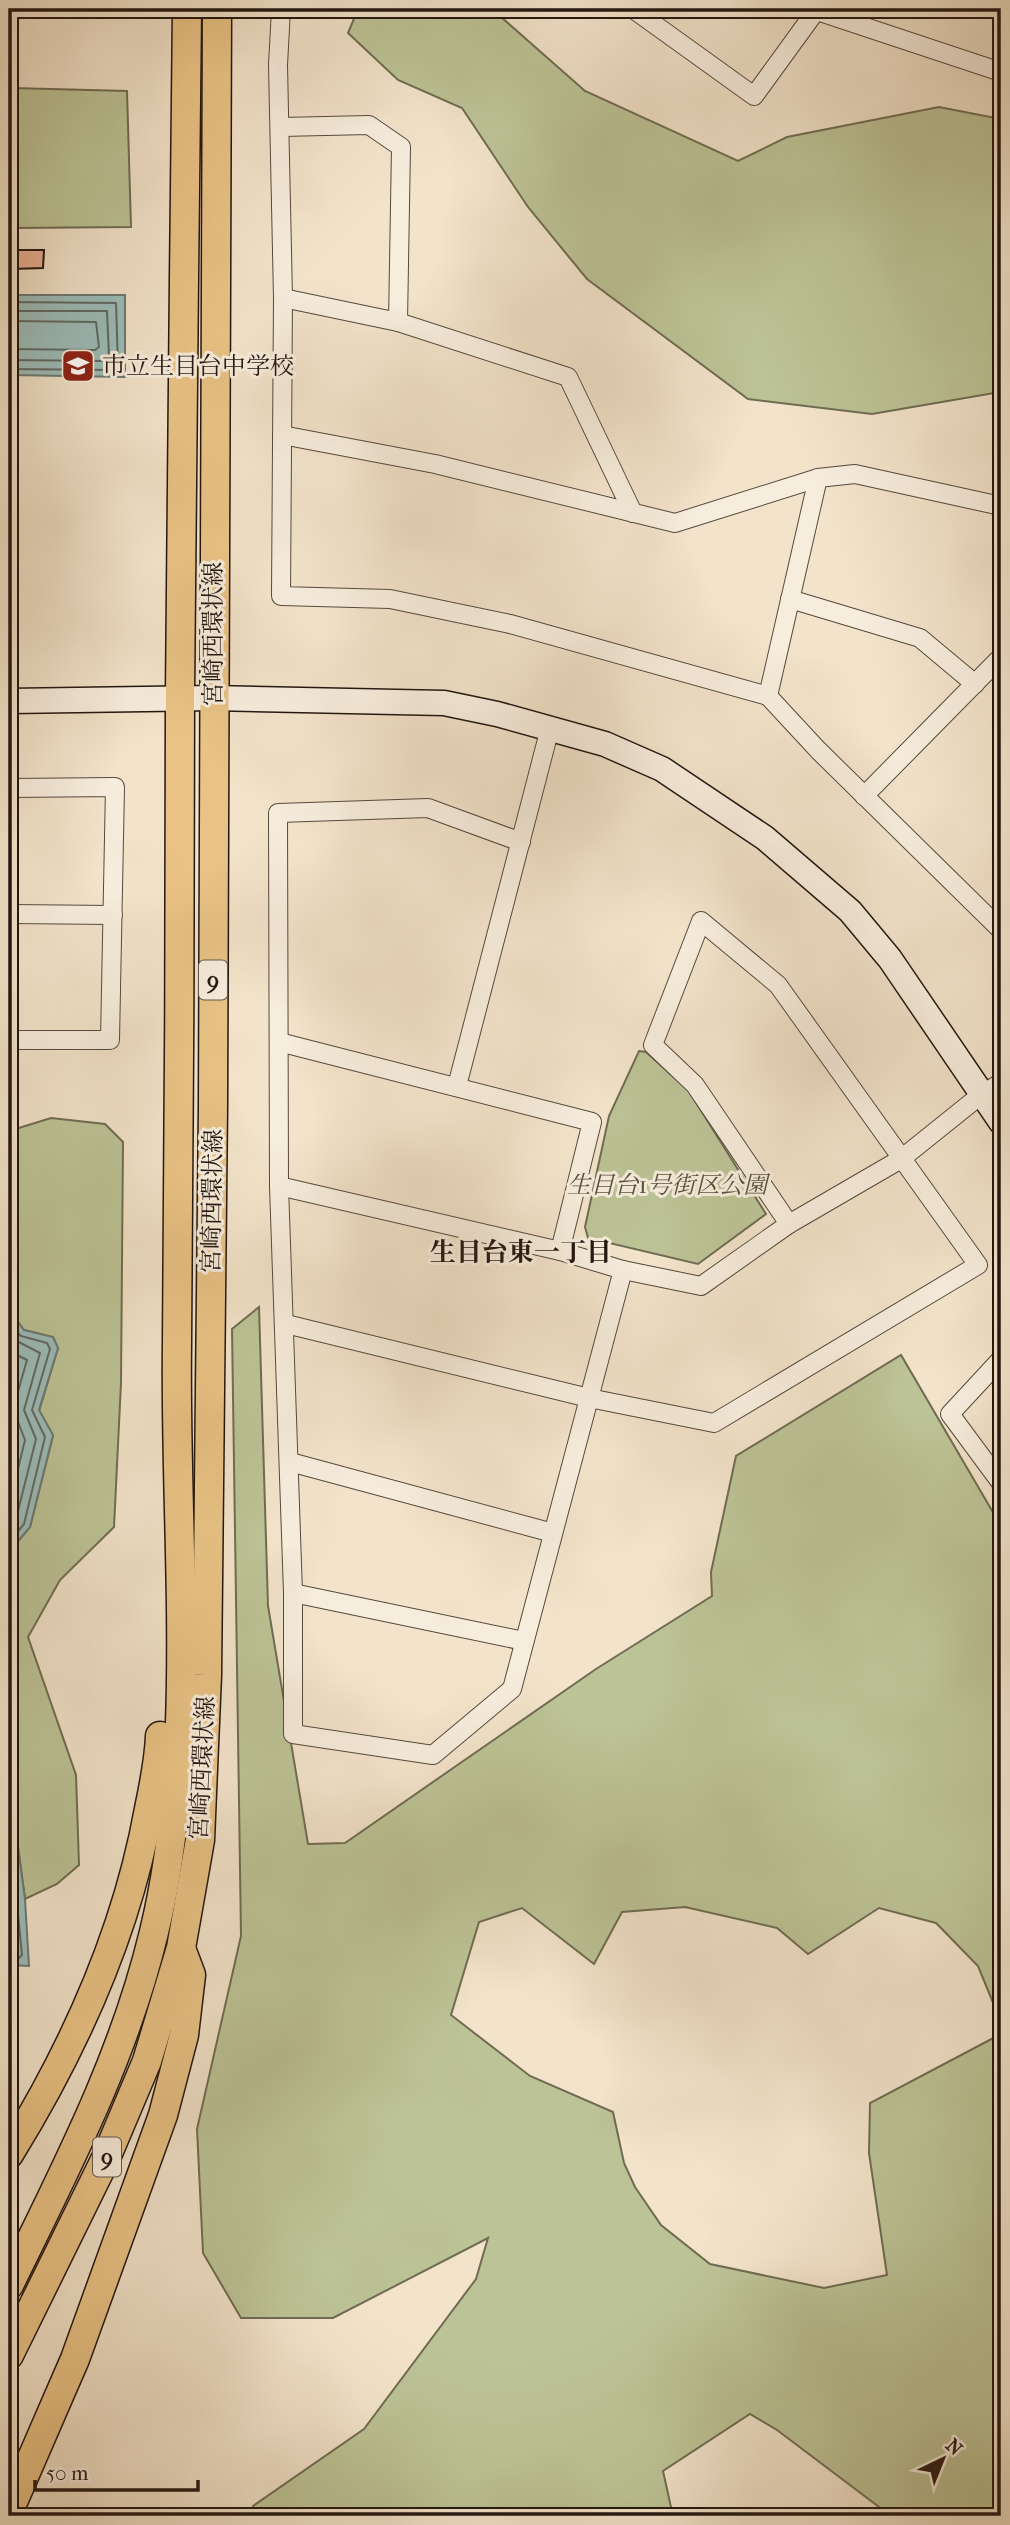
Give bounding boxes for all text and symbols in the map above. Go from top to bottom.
school or university icon: 市立生目台中学校 [59,347,97,385]
place label: 市立生目台中学校 [102,352,294,380]
street label: 宮崎西環状線 [199,562,227,706]
road number: 9 [199,960,227,1000]
street label: 宮崎西環状線 [197,1129,227,1273]
park label: 生目台1号街区公園 [567,1171,771,1199]
district label: 生目台東一丁目 [430,1237,612,1268]
street label: 宮崎西環状線 [184,1695,220,1841]
road number: 9 [93,2138,121,2176]
north arrow [908,2424,978,2494]
text: N [941,2434,967,2461]
scale bar [35,2448,198,2492]
text: 50 m [46,2461,89,2485]

